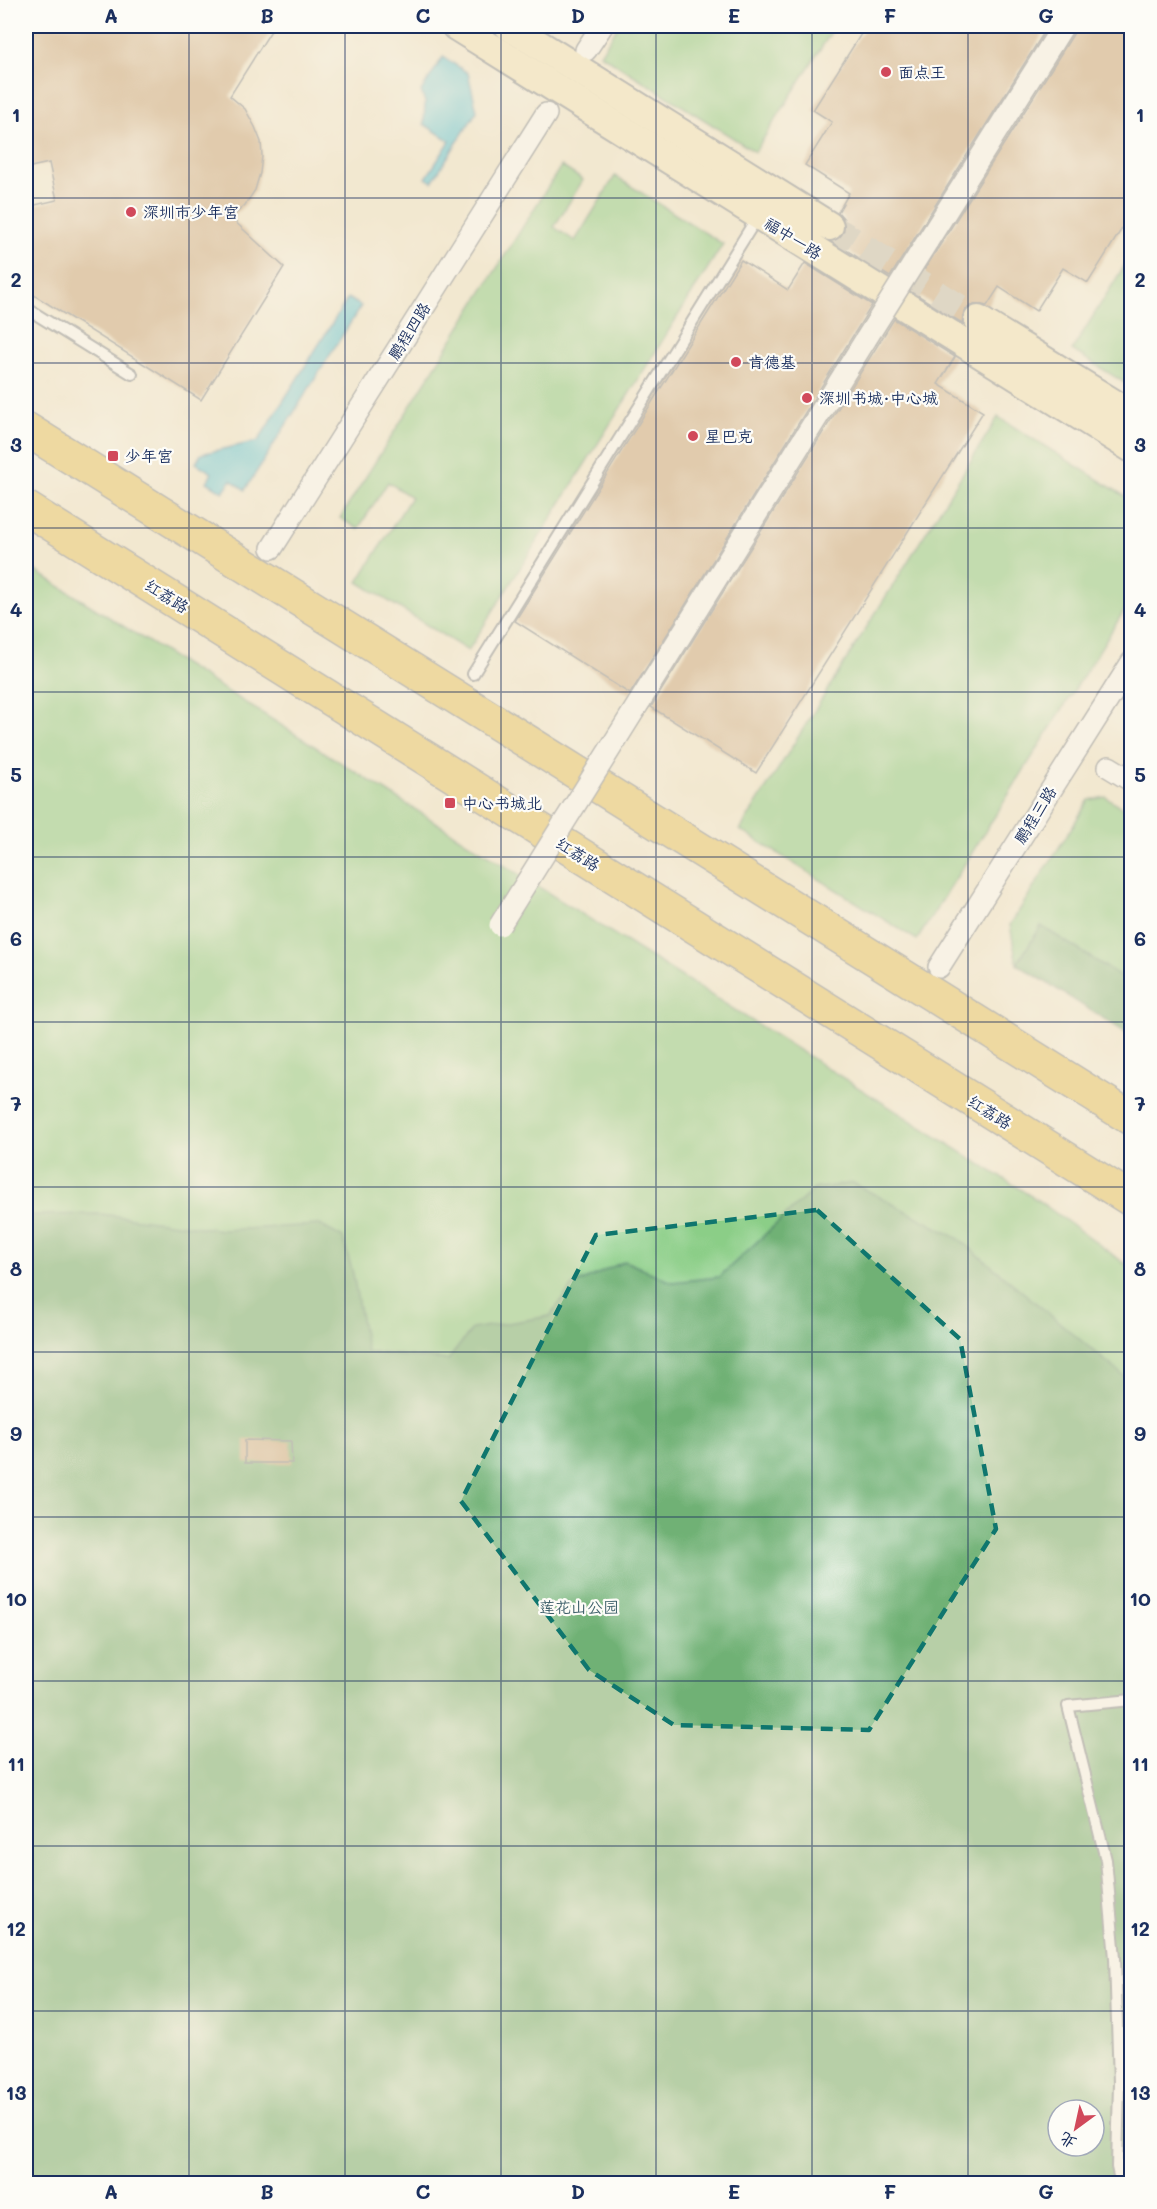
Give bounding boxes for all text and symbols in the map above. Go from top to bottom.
text: A [104,2,118,28]
text: B [260,2,274,28]
text: C [416,2,431,28]
text: D [571,2,585,28]
text: E [728,2,740,28]
text: F [884,2,897,28]
text: G [1038,2,1054,28]
place label: 面点王 [898,61,946,82]
marker: 面点王 [879,65,893,79]
text: 1 [12,101,20,127]
text: 1 [1136,101,1144,127]
place label: 深圳市少年宫 [143,201,239,222]
marker: 深圳市少年宫 [124,205,138,219]
street label: 福中一路 [761,212,826,263]
text: 2 [10,266,22,292]
text: 2 [1134,266,1146,292]
street label: 鹏程四路 [383,298,434,363]
place label: 肯德基 [748,351,796,372]
marker: 肯德基 [729,355,743,369]
place label: 深圳书城·中心城 [819,387,938,408]
marker: 深圳书城·中心城 [800,391,814,405]
place label: 星巴克 [705,425,753,446]
marker: 星巴克 [686,429,700,443]
text: 3 [10,431,22,457]
text: 3 [1134,431,1146,457]
place label: 少年宫 [125,445,173,466]
marker: 少年宫 [106,449,120,463]
street label: 红荔路 [141,574,193,617]
text: 4 [10,596,23,622]
text: 4 [1134,596,1147,622]
text: 5 [10,761,22,787]
text: 5 [1134,761,1146,787]
street label: 鹏程三路 [1009,782,1060,847]
place label: 中心书城北 [462,792,542,813]
marker: 中心书城北 [443,796,457,810]
street label: 红荔路 [552,832,604,875]
text: 6 [10,925,22,951]
text: 6 [1134,925,1146,951]
text: 7 [10,1090,22,1116]
street label: 红荔路 [964,1090,1016,1133]
text: 7 [1134,1090,1146,1116]
text: 8 [10,1255,22,1281]
text: 8 [1134,1255,1146,1281]
text: 9 [10,1420,22,1446]
text: 9 [1134,1420,1146,1446]
text: 10 [5,1585,27,1611]
text: 10 [1129,1585,1151,1611]
park label: 莲花山公园 [539,1596,619,1617]
text: 11 [7,1750,25,1776]
text: 11 [1131,1750,1149,1776]
text: 12 [6,1915,26,1941]
text: 12 [1130,1915,1150,1941]
text: 13 [6,2079,26,2105]
text: 13 [1130,2079,1150,2105]
north arrow [1046,2098,1106,2158]
text: 北 [1055,2128,1080,2154]
text: A [104,2178,118,2204]
text: B [260,2178,274,2204]
text: C [416,2178,431,2204]
text: D [571,2178,585,2204]
text: E [728,2178,740,2204]
text: F [884,2178,897,2204]
text: G [1038,2178,1054,2204]

